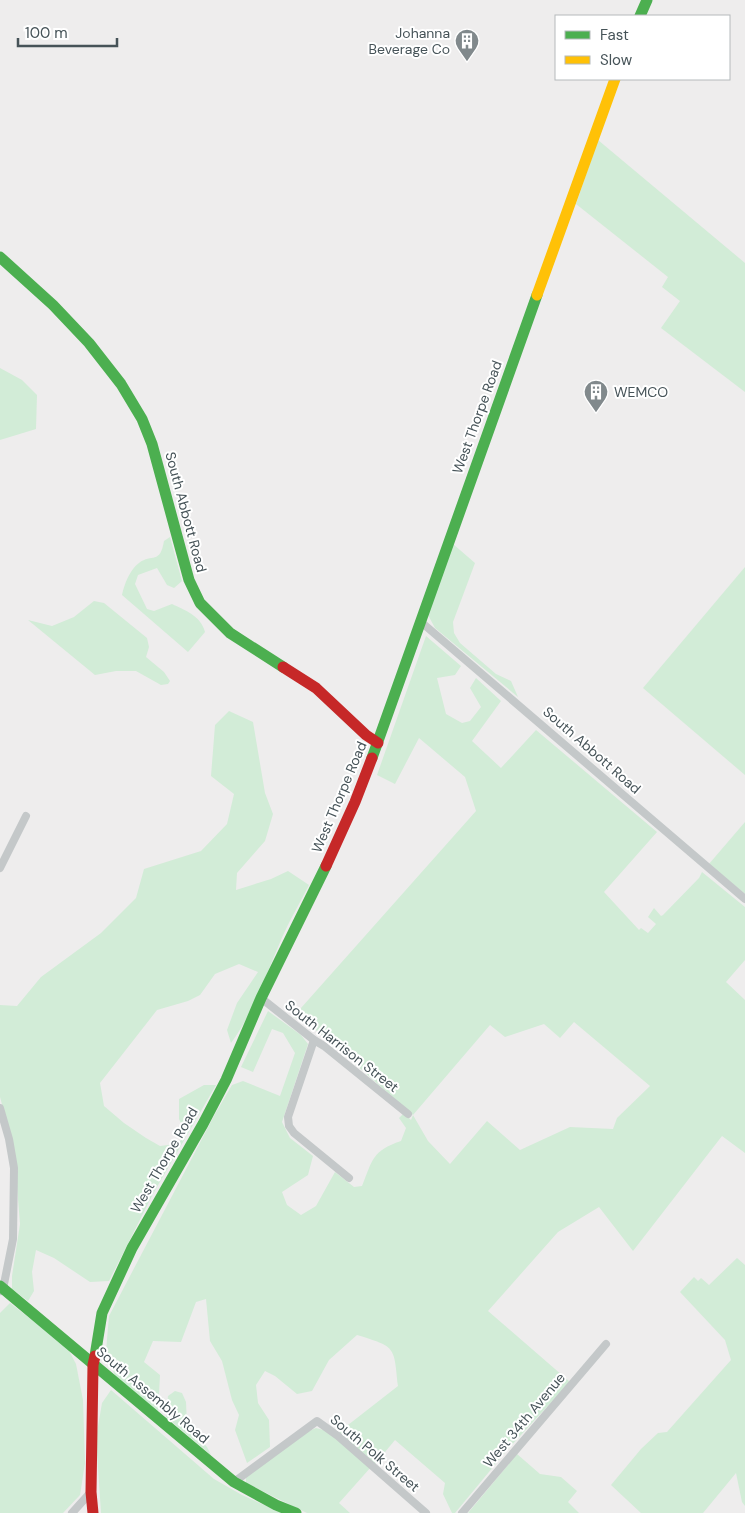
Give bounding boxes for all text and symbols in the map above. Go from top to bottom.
scale bar [18,15,116,47]
legend [555,15,730,80]
text: 100 m [25,23,68,43]
place label: Johanna Beverage Co [369,24,450,58]
text: Fast [600,25,629,45]
building icon: Johanna Beverage Co [454,28,480,62]
text: Slow [600,50,633,70]
street label: West Thorpe Road [448,358,506,476]
building icon: WEMCO [583,379,609,413]
place label: WEMCO [614,383,668,401]
street label: South Abbott Road [161,450,211,574]
street label: South Abbott Road [539,703,645,797]
street label: West Thorpe Road [307,739,371,855]
street label: South Harrison Street [282,996,402,1096]
street label: West Thorpe Road [126,1104,202,1216]
street label: South Assembly Road [93,1343,213,1447]
street label: West 34th Avenue [479,1369,569,1471]
street label: South Polk Street [327,1410,423,1496]

